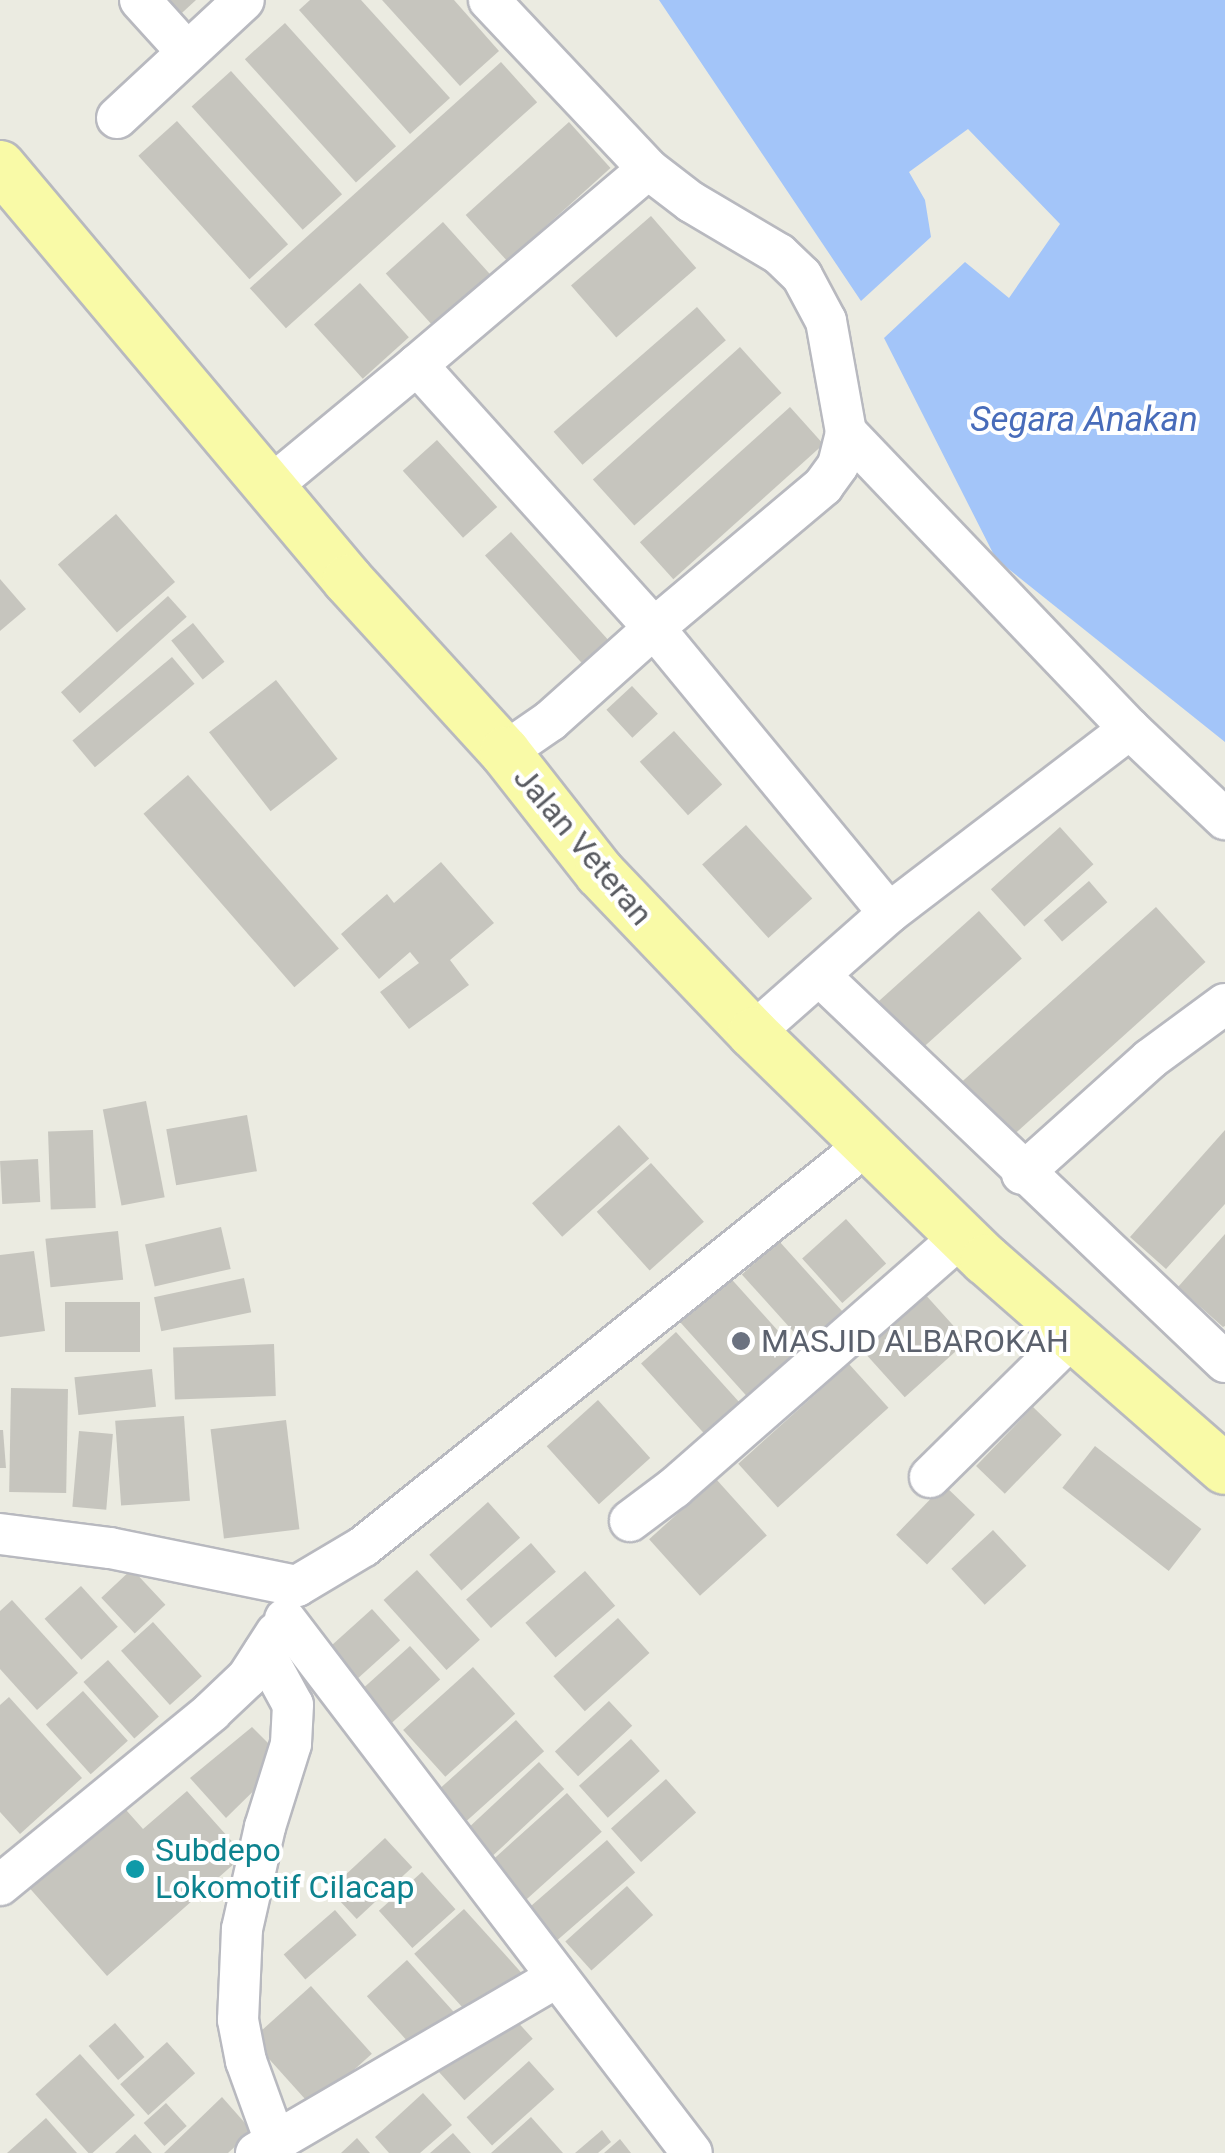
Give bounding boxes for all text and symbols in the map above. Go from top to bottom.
water label: Segara Anakan [970,399,1198,441]
street label: Jalan Veteran [506,759,660,933]
place label: MASJID ALBAROKAH [761,1322,1069,1360]
marker: MASJID ALBAROKAH [730,1330,752,1352]
place label: Subdepo Lokomotif Cilacap [155,1832,414,1907]
marker: Subdepo Lokomotif Cilacap [124,1858,146,1880]

